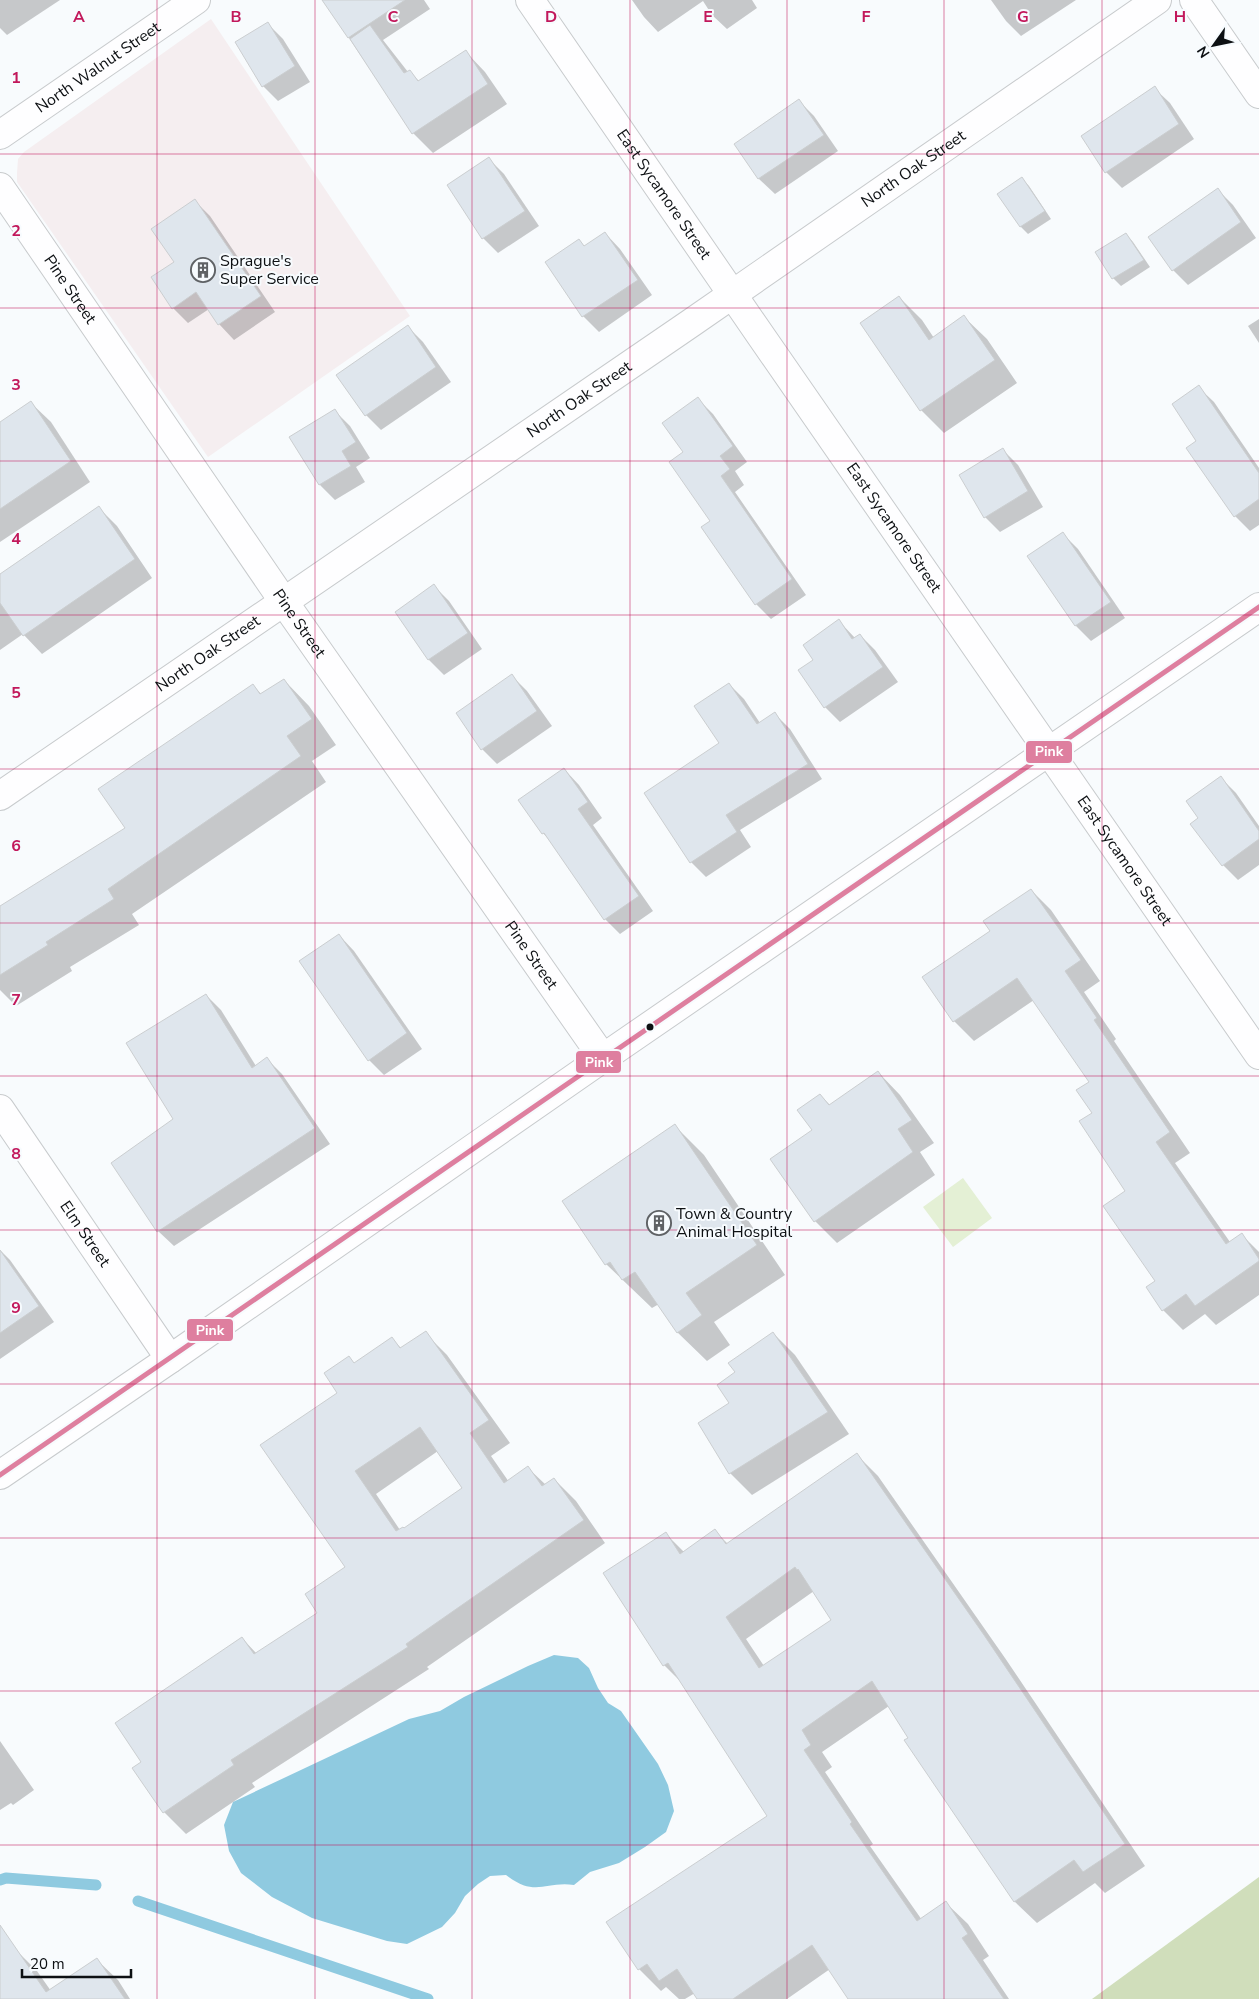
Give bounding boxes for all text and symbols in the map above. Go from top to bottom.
text: A [73,6,85,28]
text: B [230,6,242,28]
text: C [388,6,399,28]
text: D [545,6,557,28]
text: E [703,6,713,28]
text: F [862,6,871,28]
text: G [1017,6,1029,28]
text: H [1174,6,1186,28]
street label: North Walnut Street [31,16,165,118]
north arrow [1189,20,1239,70]
text: N [1193,42,1214,61]
text: 1 [11,67,21,89]
street label: East Sycamore Street [611,125,716,264]
street label: North Oak Street [857,125,970,213]
text: 2 [11,220,21,242]
street label: Pine Street [39,250,102,329]
place label: Sprague's Super Service [220,250,319,290]
building icon: Sprague's Super Service [190,257,216,283]
street label: North Oak Street [523,356,636,443]
text: 3 [11,374,21,396]
street label: East Sycamore Street [841,458,947,597]
text: 4 [11,528,21,550]
street label: Pine Street [267,585,331,663]
street label: North Oak Street [151,610,265,697]
text: 5 [11,682,21,704]
line badge: Pink [1025,740,1073,764]
text: Pink [1035,742,1064,761]
street label: East Sycamore Street [1072,791,1177,930]
text: 6 [11,835,21,857]
street label: Pine Street [499,916,563,994]
text: 7 [11,989,21,1011]
unlabelled marker [645,1022,655,1032]
line badge: Pink [575,1050,622,1074]
text: Pink [585,1053,614,1072]
text: 8 [11,1143,21,1165]
street label: Elm Street [55,1196,115,1272]
place label: Town & Country Animal Hospital [676,1203,793,1243]
building icon: Town & Country Animal Hospital [646,1210,672,1236]
text: 9 [11,1297,21,1319]
line badge: Pink [186,1318,234,1342]
text: Pink [196,1321,225,1340]
scale bar [22,1946,131,1978]
text: 20 m [30,1954,65,1974]

